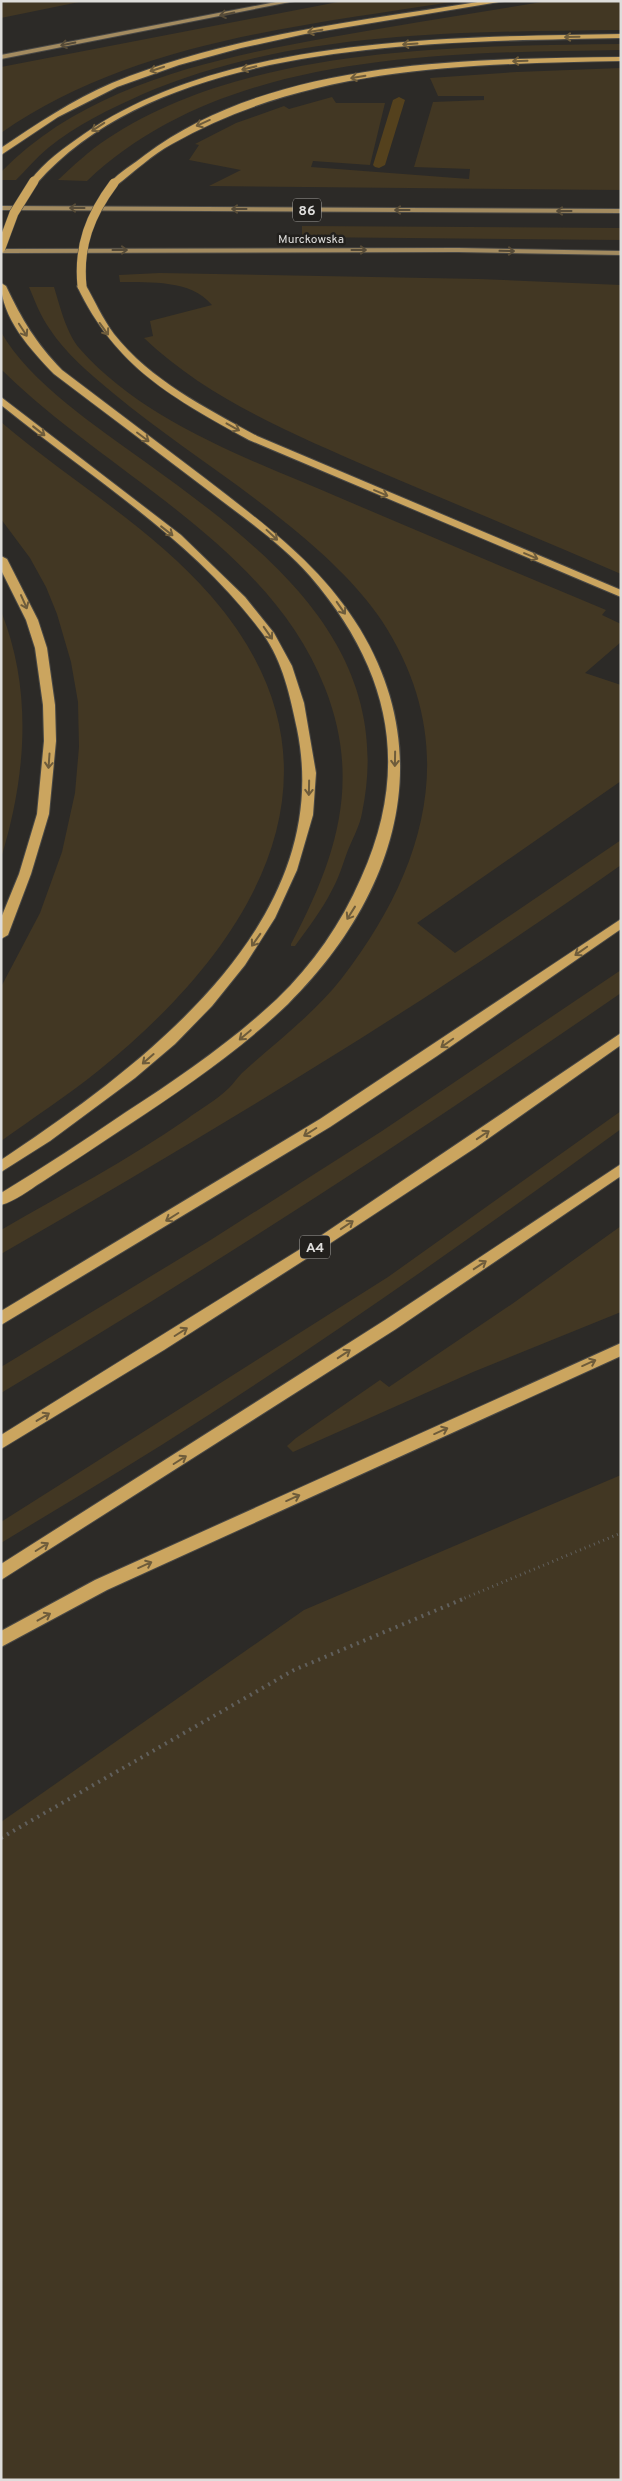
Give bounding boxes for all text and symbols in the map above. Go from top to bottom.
one-way arrow [220,9,236,19]
one-way arrow [307,27,323,37]
one-way arrow [564,32,580,42]
one-way arrow [402,39,418,49]
one-way arrow [60,40,76,49]
one-way arrow [512,57,528,66]
one-way arrow [242,64,258,73]
one-way arrow [150,65,165,74]
one-way arrow [350,72,366,82]
one-way arrow [196,118,211,128]
one-way arrow [92,122,106,132]
road number: 86 [293,198,321,222]
one-way arrow [69,204,85,213]
one-way arrow [231,204,248,214]
one-way arrow [394,205,410,215]
one-way arrow [556,206,572,216]
street label: Murckowska [278,232,344,248]
one-way arrow [112,245,128,255]
one-way arrow [351,245,367,255]
one-way arrow [498,246,515,256]
one-way arrow [18,322,28,336]
one-way arrow [99,322,110,335]
one-way arrow [225,422,239,432]
one-way arrow [32,425,45,436]
one-way arrow [136,432,150,442]
one-way arrow [373,488,388,498]
one-way arrow [160,525,173,536]
one-way arrow [266,529,279,541]
one-way arrow [523,552,538,561]
one-way arrow [19,594,29,609]
one-way arrow [336,601,346,615]
one-way arrow [263,626,273,640]
one-way arrow [390,750,400,766]
one-way arrow [44,752,53,768]
one-way arrow [304,779,314,795]
one-way arrow [345,905,355,919]
one-way arrow [251,932,261,946]
one-way arrow [574,946,588,956]
one-way arrow [238,1029,251,1040]
one-way arrow [440,1038,454,1048]
one-way arrow [141,1054,154,1065]
one-way arrow [304,1127,318,1137]
one-way arrow [475,1130,489,1140]
one-way arrow [166,1212,180,1222]
one-way arrow [340,1220,354,1230]
road number: A4 [300,1236,330,1258]
one-way arrow [473,1260,487,1270]
one-way arrow [174,1327,188,1337]
one-way arrow [337,1349,351,1359]
one-way arrow [581,1358,596,1368]
one-way arrow [35,1412,49,1422]
one-way arrow [433,1425,448,1435]
one-way arrow [172,1454,186,1464]
one-way arrow [285,1492,300,1502]
one-way arrow [35,1542,49,1552]
one-way arrow [137,1560,152,1569]
one-way arrow [36,1612,51,1621]

